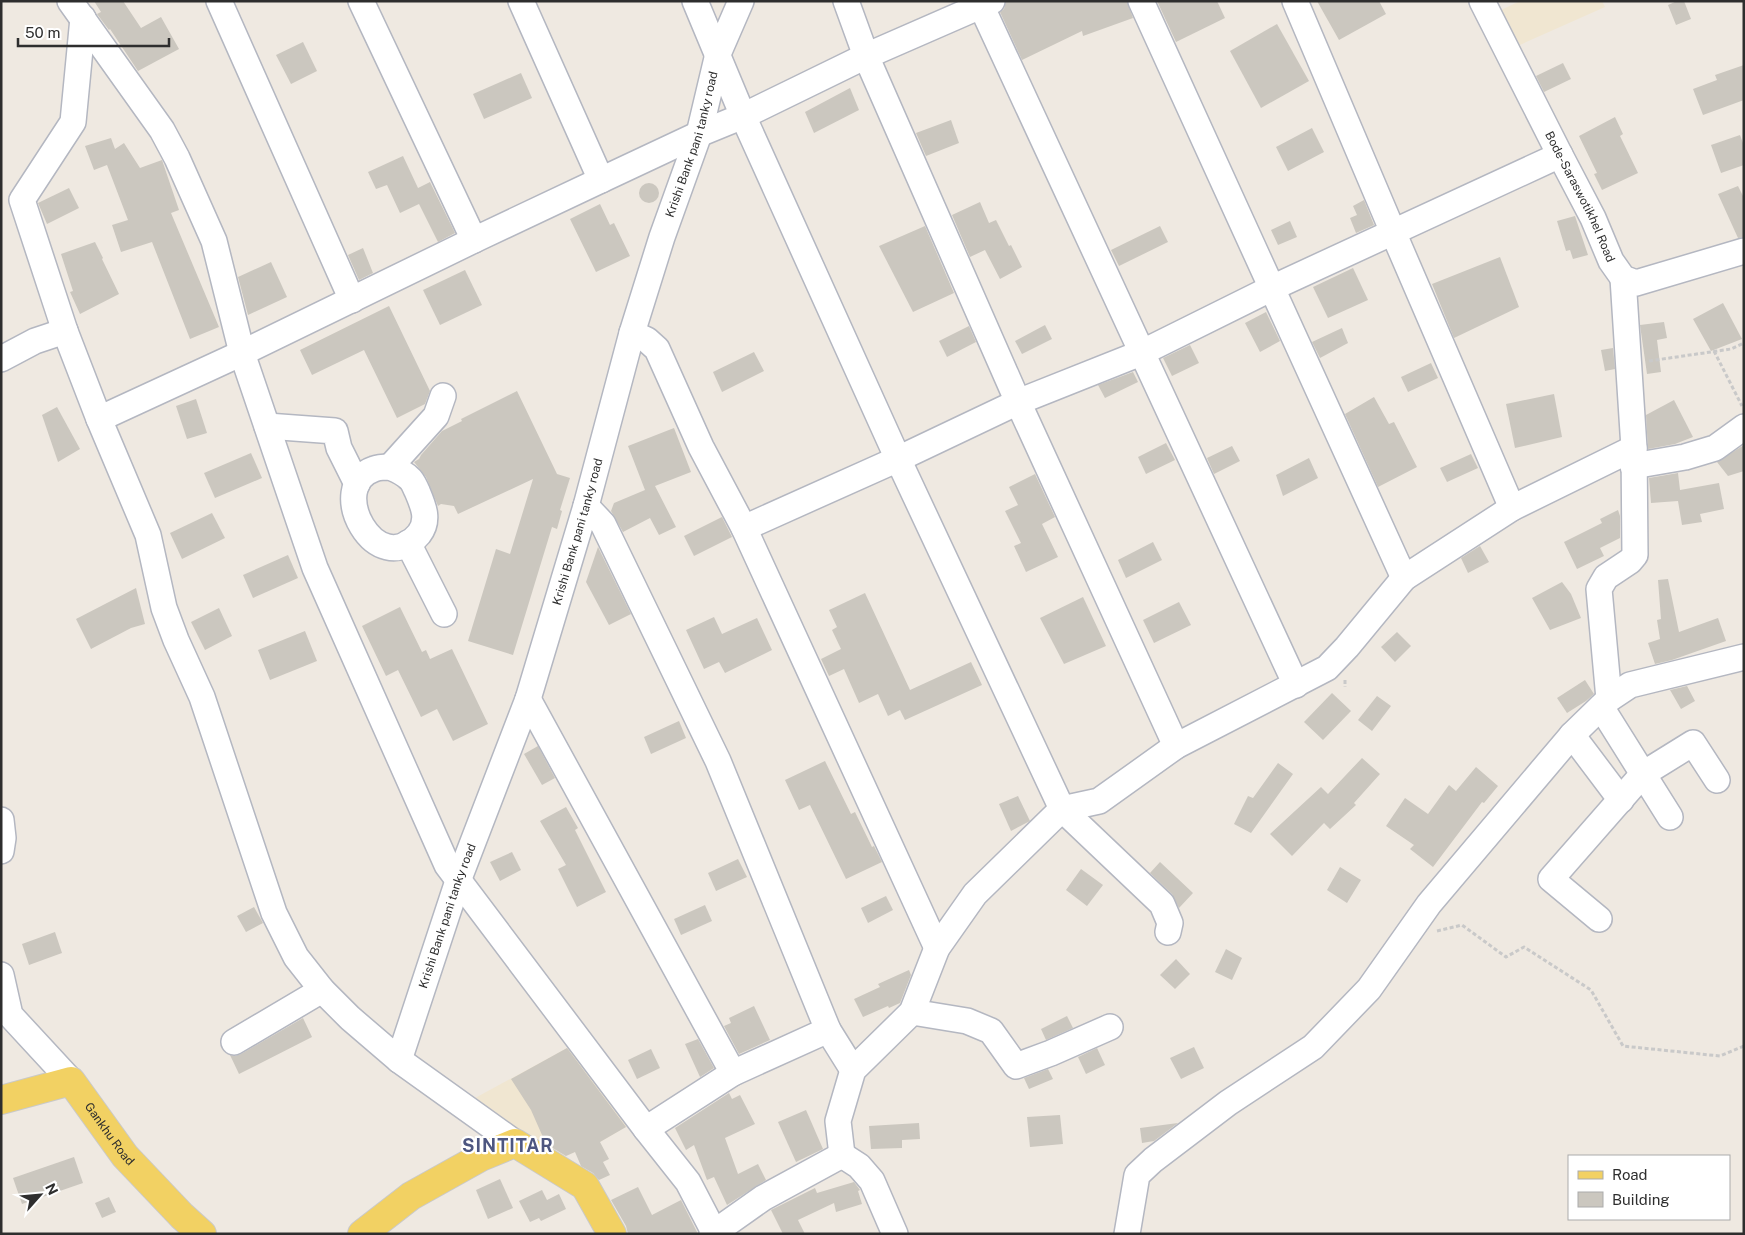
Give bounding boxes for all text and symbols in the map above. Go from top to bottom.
scale bar [18,15,169,47]
text: 50 m [25,24,60,41]
street label: Krishi Bank pani tanky road [663,70,721,219]
street label: Bode-Saraswotikhel Road [1542,129,1618,264]
street label: Krishi Bank pani tanky road [550,457,605,607]
street label: Krishi Bank pani tanky road [416,841,479,990]
street label: Gankhu Road [82,1100,137,1168]
district label: SINTITAR [462,1135,554,1156]
legend [1568,1155,1730,1220]
text: Road [1612,1166,1648,1183]
north arrow [15,1170,65,1220]
text: N [42,1181,61,1198]
text: Building [1612,1191,1670,1208]

